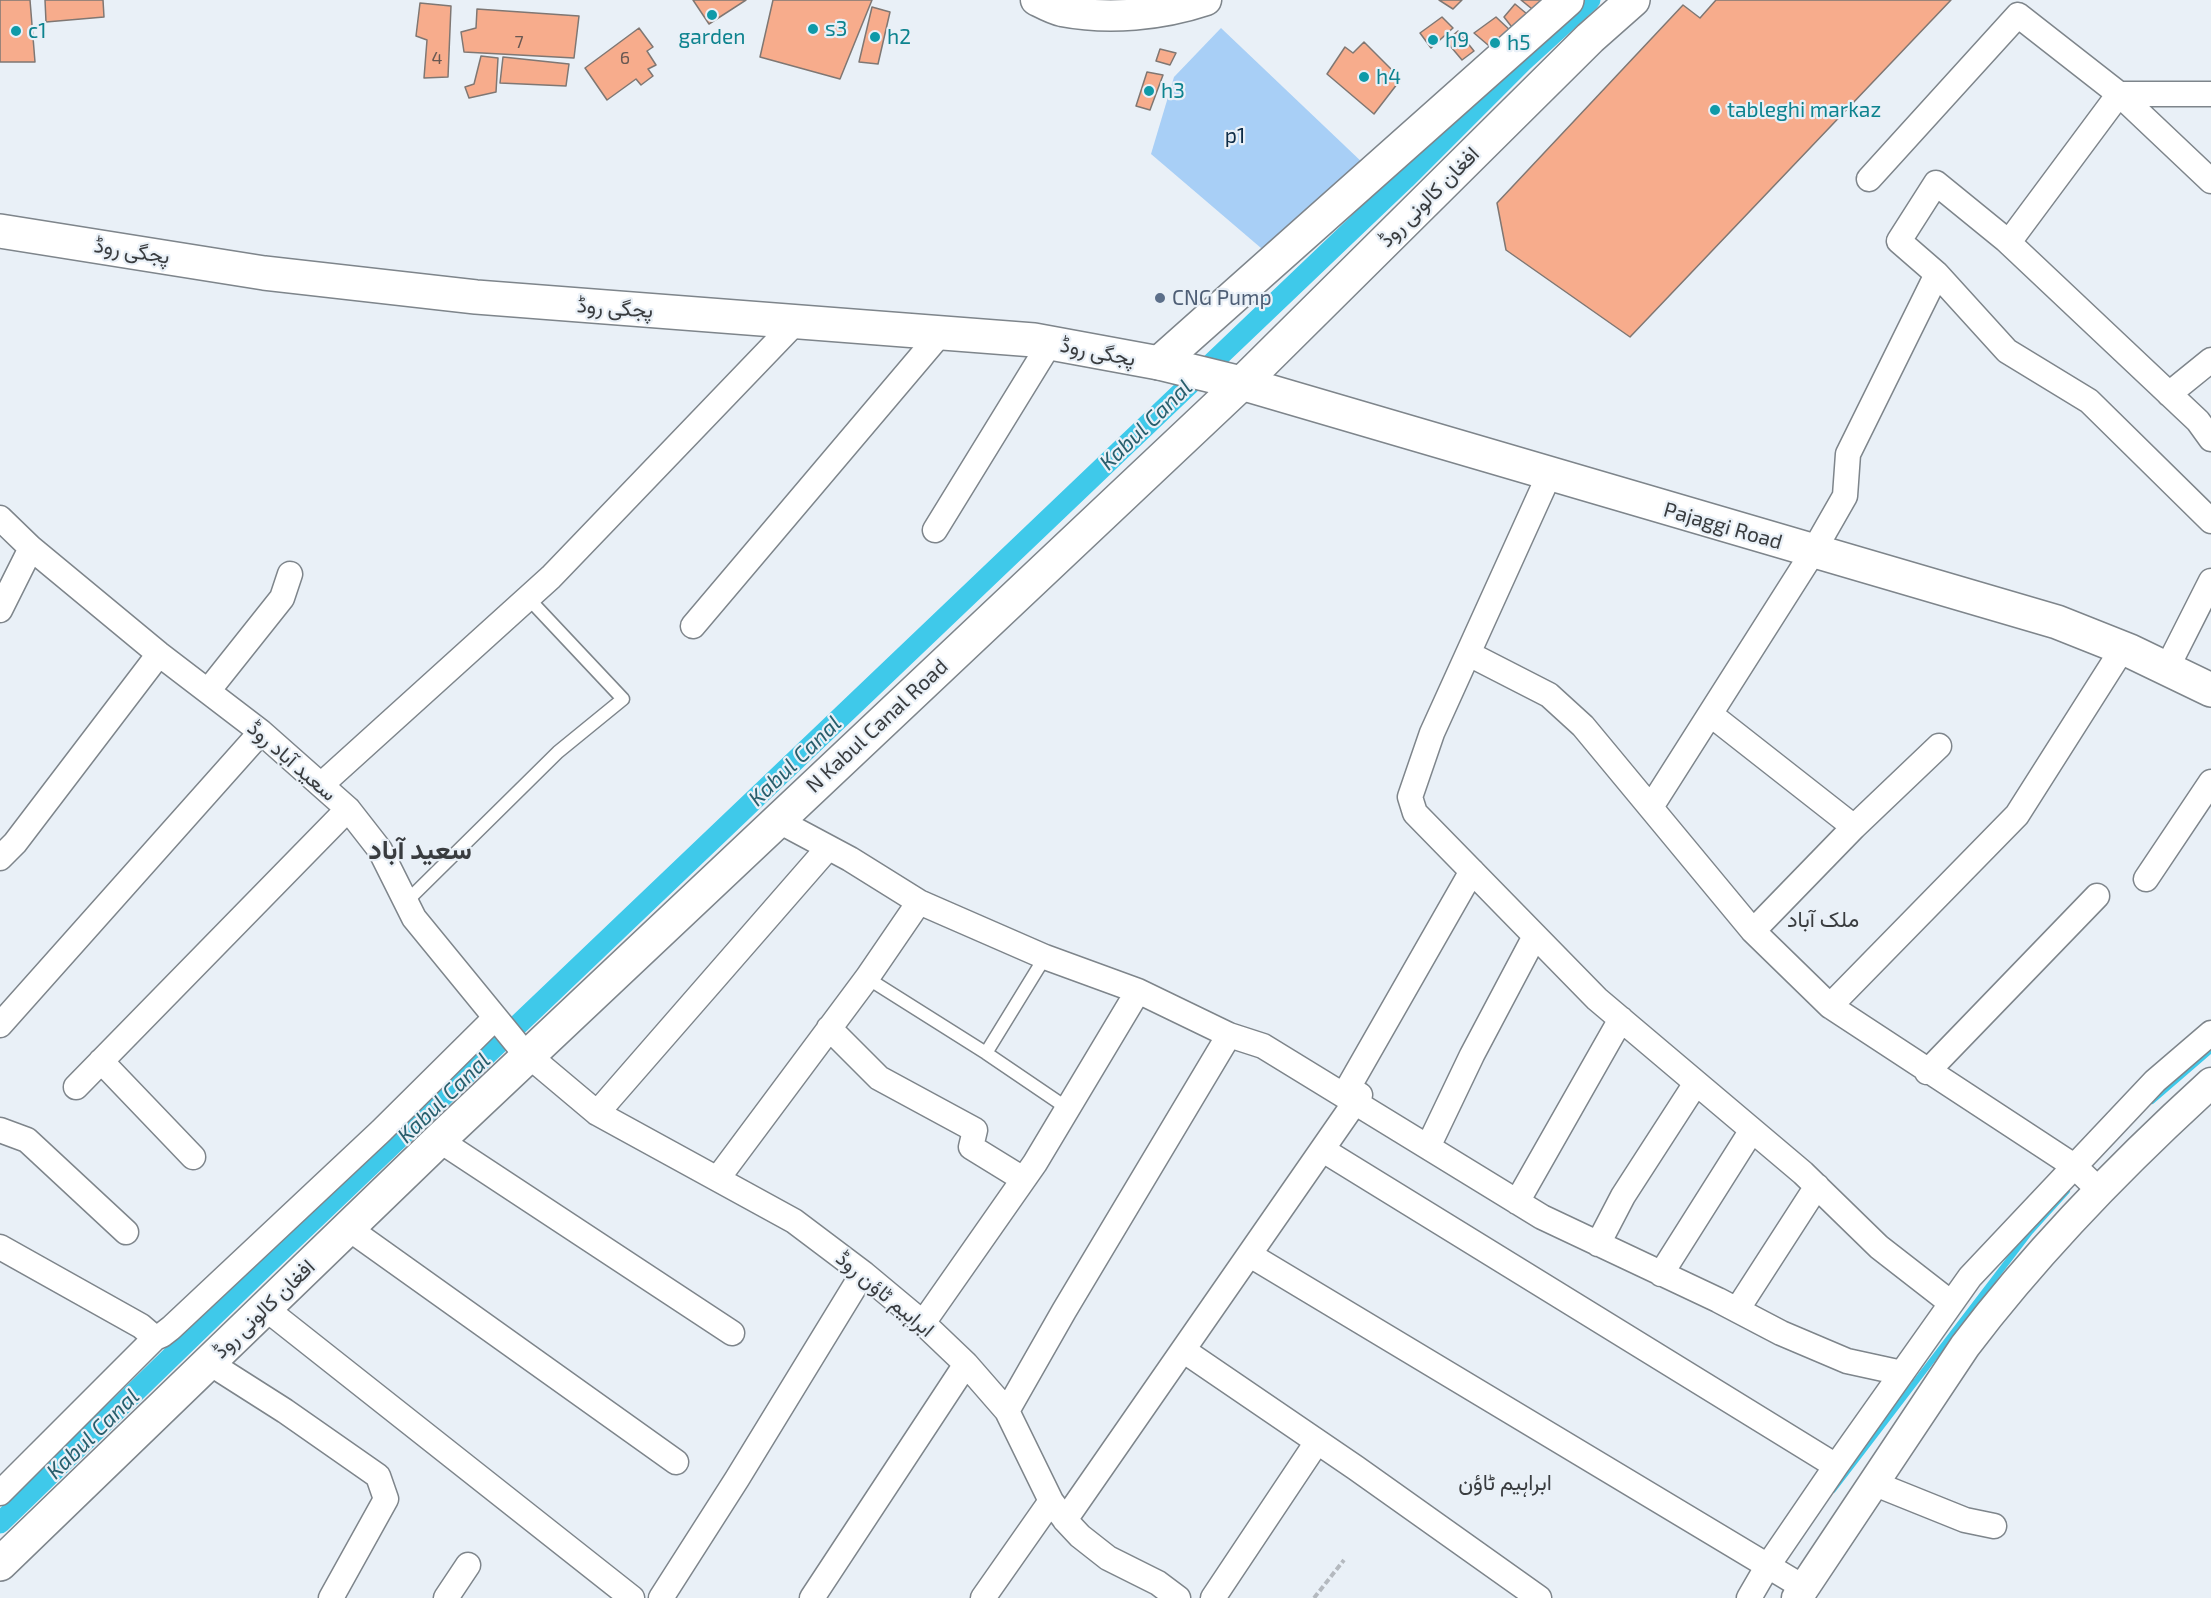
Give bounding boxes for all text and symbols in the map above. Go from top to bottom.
marker: garden [705,8,719,22]
place label: s3 [825,16,847,42]
place label: c1 [28,18,47,44]
marker: s3 [806,22,820,36]
marker: c1 [9,24,23,38]
place label: garden [679,24,745,50]
place label: h2 [887,24,911,50]
place label: h9 [1445,27,1469,53]
marker: h2 [868,30,882,44]
place label: h5 [1507,30,1530,56]
house number: 7 [514,31,524,53]
marker: h9 [1426,33,1440,47]
marker: h5 [1488,36,1502,50]
house number: 4 [431,47,443,69]
house number: 6 [620,47,630,69]
place label: h4 [1376,64,1401,90]
marker: h4 [1357,70,1371,84]
place label: h3 [1161,78,1185,104]
marker: h3 [1142,84,1156,98]
place label: tableghi markaz [1727,97,1881,123]
marker: tableghi markaz [1708,103,1722,117]
park label: p1 [1225,123,1245,149]
street label: افغان کالونی روڈ [1374,142,1484,252]
street label: پجگی روڈ [92,233,172,269]
place label: CNG Pump [1172,285,1272,311]
marker: CNG Pump [1153,291,1167,305]
street label: پجگی روڈ [576,293,654,323]
street label: پجگی روڈ [1058,332,1138,372]
water label: Kabul Canal [1094,374,1198,476]
street label: Pajaggi Road [1661,497,1785,555]
street label: N Kabul Canal Road [801,654,953,798]
water label: Kabul Canal [743,710,847,812]
street label: سعید آباد روڈ [242,716,342,806]
district label: سعید آباد [368,834,472,866]
district label: ملک آباد [1787,907,1859,933]
water label: Kabul Canal [392,1047,496,1149]
street label: ابراہیم ٹاؤن روڈ [831,1246,939,1342]
street label: افغان کالونی روڈ [208,1254,320,1364]
water label: Kabul Canal [41,1383,145,1485]
district label: ابراہیم ٹاؤن [1458,1470,1552,1496]

